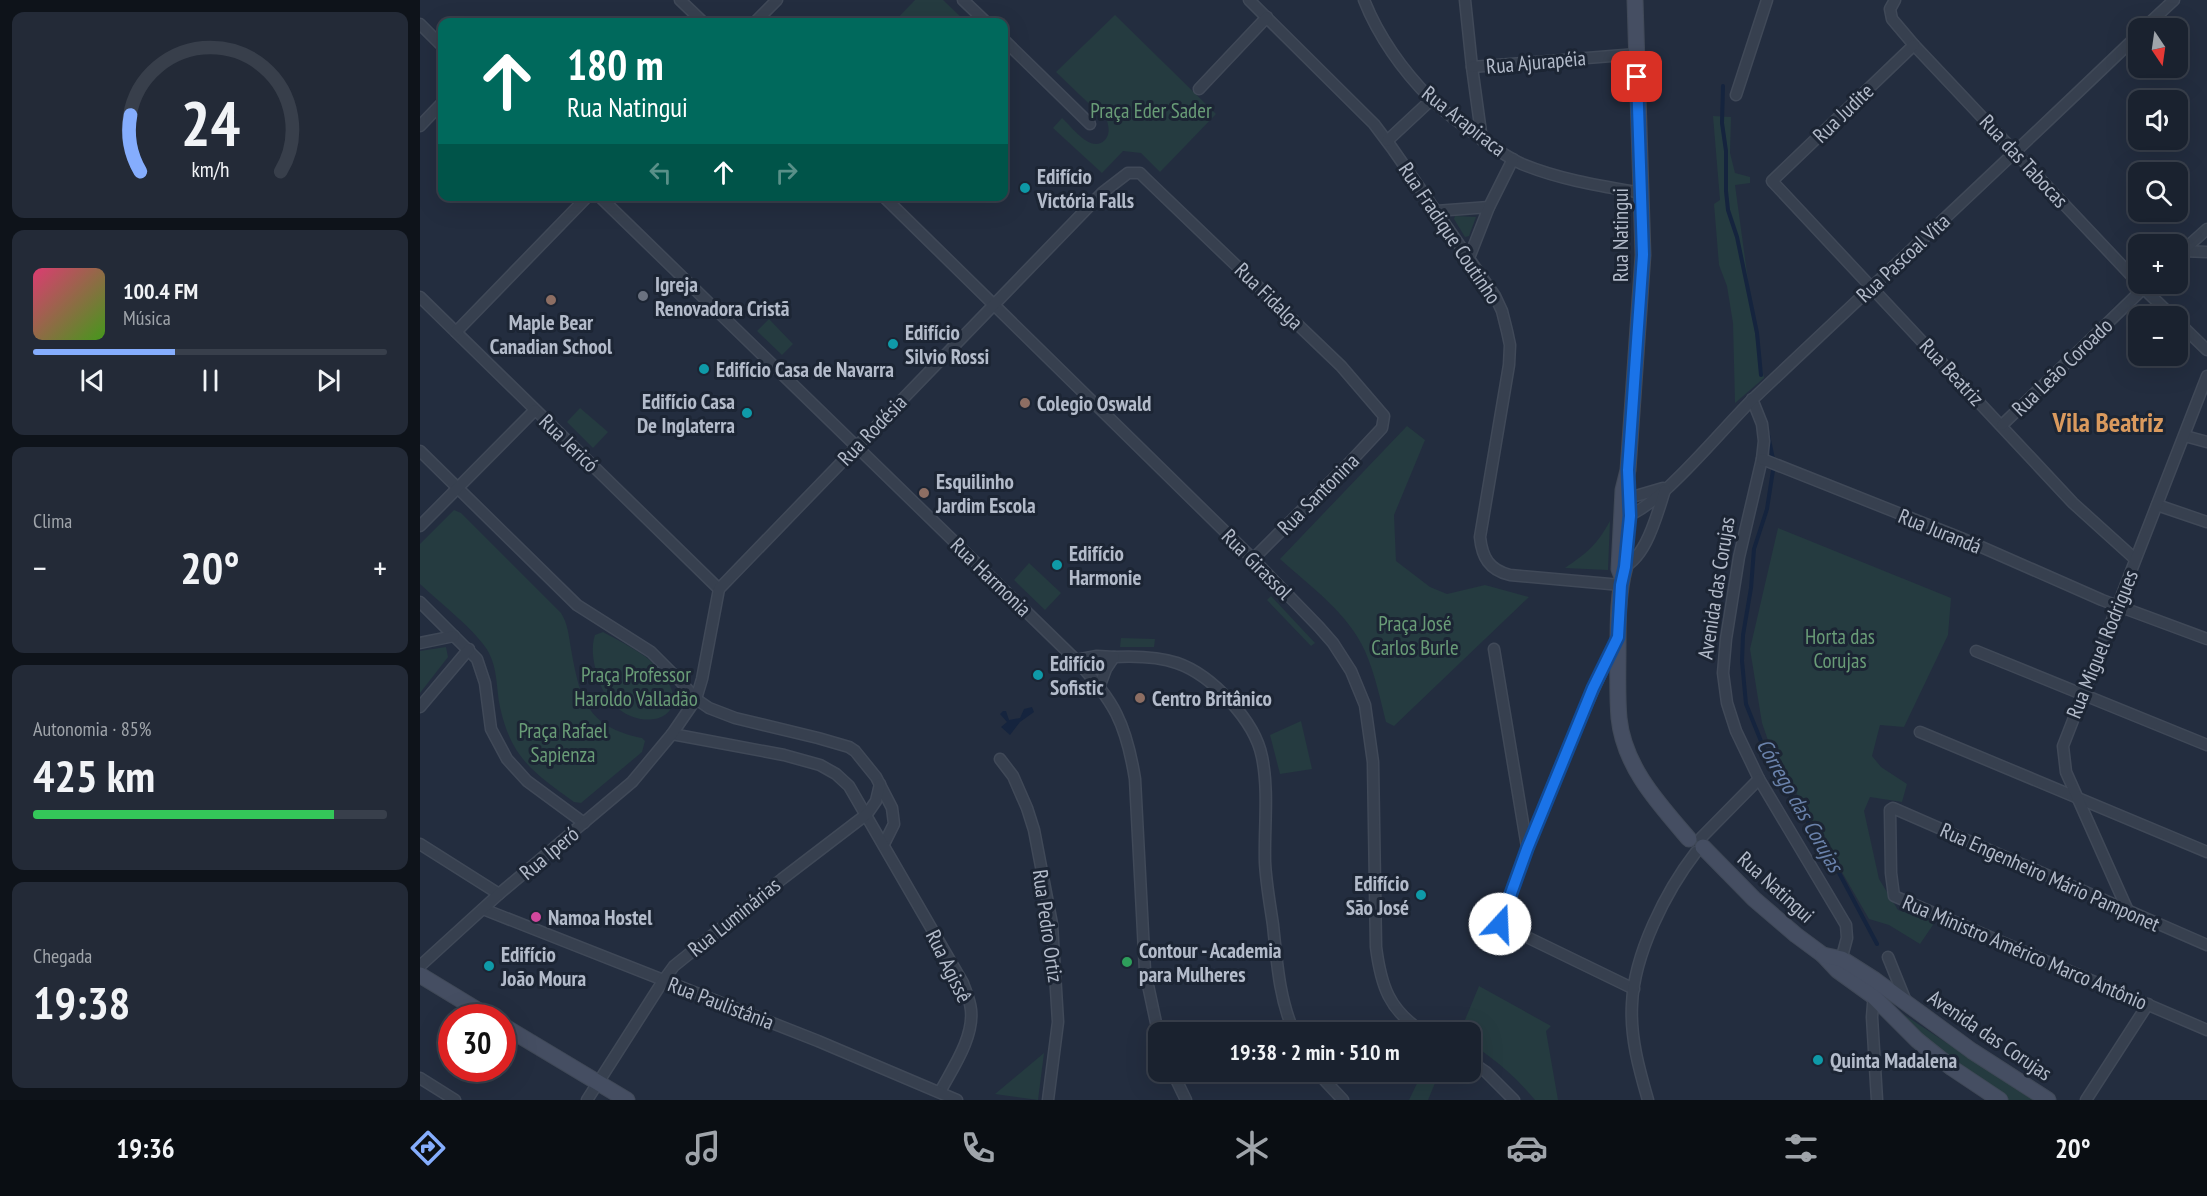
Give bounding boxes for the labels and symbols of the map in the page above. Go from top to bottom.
north arrow [2128,18,2188,78]
street label: Rua Ajurapéia [1485,44,1587,80]
pin [1611,51,1662,102]
street label: Rua Judite [1807,78,1879,148]
street label: Rua Arapiraca [1417,80,1511,162]
park label: Praça Eder Sader [1090,97,1212,124]
street label: Rua das Tabocas [1974,109,2074,213]
street label: Rua Fradique Coutinho [1393,157,1507,309]
place label: Edifício Victória Falls [1036,163,1134,214]
marker: Edifício Victória Falls [1018,181,1032,195]
street label: Rua Natingui [1607,188,1634,282]
street label: Rua Pascoal Vita [1851,208,1955,308]
street label: Rua Fidalga [1229,257,1309,335]
place label: Igreja Renovadora Cristã [655,271,790,322]
marker: Igreja Renovadora Cristã [636,289,650,303]
marker: Maple Bear Canadian School [544,293,558,307]
place label: Maple Bear Canadian School [490,309,613,360]
street label: Rua Leão Coroado [2006,312,2118,422]
place label: Edifício Silvio Rossi [905,319,989,370]
street label: Rua Beatriz [1914,333,1990,411]
marker: Edifício Silvio Rossi [886,337,900,351]
place label: Edifício Casa de Navarra [716,356,894,383]
marker: Edifício Casa de Navarra [697,362,711,376]
place label: Edifício Casa De Inglaterra [637,388,735,439]
street label: Rua Rodésia [832,389,912,471]
place label: Colegio Oswald [1037,390,1151,417]
marker: Colegio Oswald [1018,396,1032,410]
district label: Vila Beatriz [2052,405,2163,439]
marker: Edifício Casa De Inglaterra [740,406,754,420]
street label: Rua Jericó [534,408,604,478]
street label: Rua Santonina [1271,447,1365,541]
place label: Esquilinho Jardim Escola [935,468,1036,519]
marker: Esquilinho Jardim Escola [917,486,931,500]
street label: Rua Jurandá [1895,502,1985,560]
street label: Avenida das Corujas [1691,515,1741,661]
street label: Rua Girassol [1216,523,1298,605]
street label: Rua Harmonia [945,532,1037,622]
place label: Edifício Harmonie [1069,540,1141,591]
marker: Edifício Harmonie [1050,558,1064,572]
street label: Rua Miguel Rodrigues [2060,566,2144,722]
park label: Praça José Carlos Burle [1371,610,1459,661]
park label: Horta das Corujas [1805,623,1875,674]
place label: Edifício Sofistic [1050,650,1105,701]
park label: Praça Professor Haroldo Valladão [574,661,698,712]
marker: Edifício Sofistic [1031,668,1045,682]
place label: Centro Britânico [1152,685,1272,712]
marker: Centro Britânico [1133,691,1147,705]
park label: Praça Rafael Sapienza [518,717,608,768]
water label: Córrego das Corujas [1750,733,1851,879]
street label: Rua Engenheiro Mário Pamponet [1936,816,2164,938]
street label: Rua Iperó [514,820,584,886]
street label: Rua Natingui [1732,846,1820,928]
street label: Rua Pedro Ortiz [1027,868,1069,984]
place label: Edifício São José [1346,870,1409,921]
street label: Rua Luminárias [682,872,786,962]
marker: Edifício São José [1414,888,1428,902]
street label: Rua Ministro Américo Marco Antônio [1899,888,2151,1016]
position arrow [1468,892,1532,956]
place label: Namoa Hostel [548,904,653,931]
marker: Namoa Hostel [529,910,543,924]
street label: Rua Agissê [920,925,978,1007]
place label: Contour - Academia para Mulheres [1139,937,1282,988]
place label: Edifício João Moura [500,941,587,992]
marker: Contour - Academia para Mulheres [1120,955,1134,969]
marker: Edifício João Moura [482,959,496,973]
street label: Rua Paulistânia [664,970,778,1036]
street label: Avenida das Corujas [1923,984,2057,1086]
speed limit sign: 30 [438,1004,516,1082]
place label: Quinta Madalena [1830,1047,1957,1074]
marker: Quinta Madalena [1811,1053,1825,1067]

